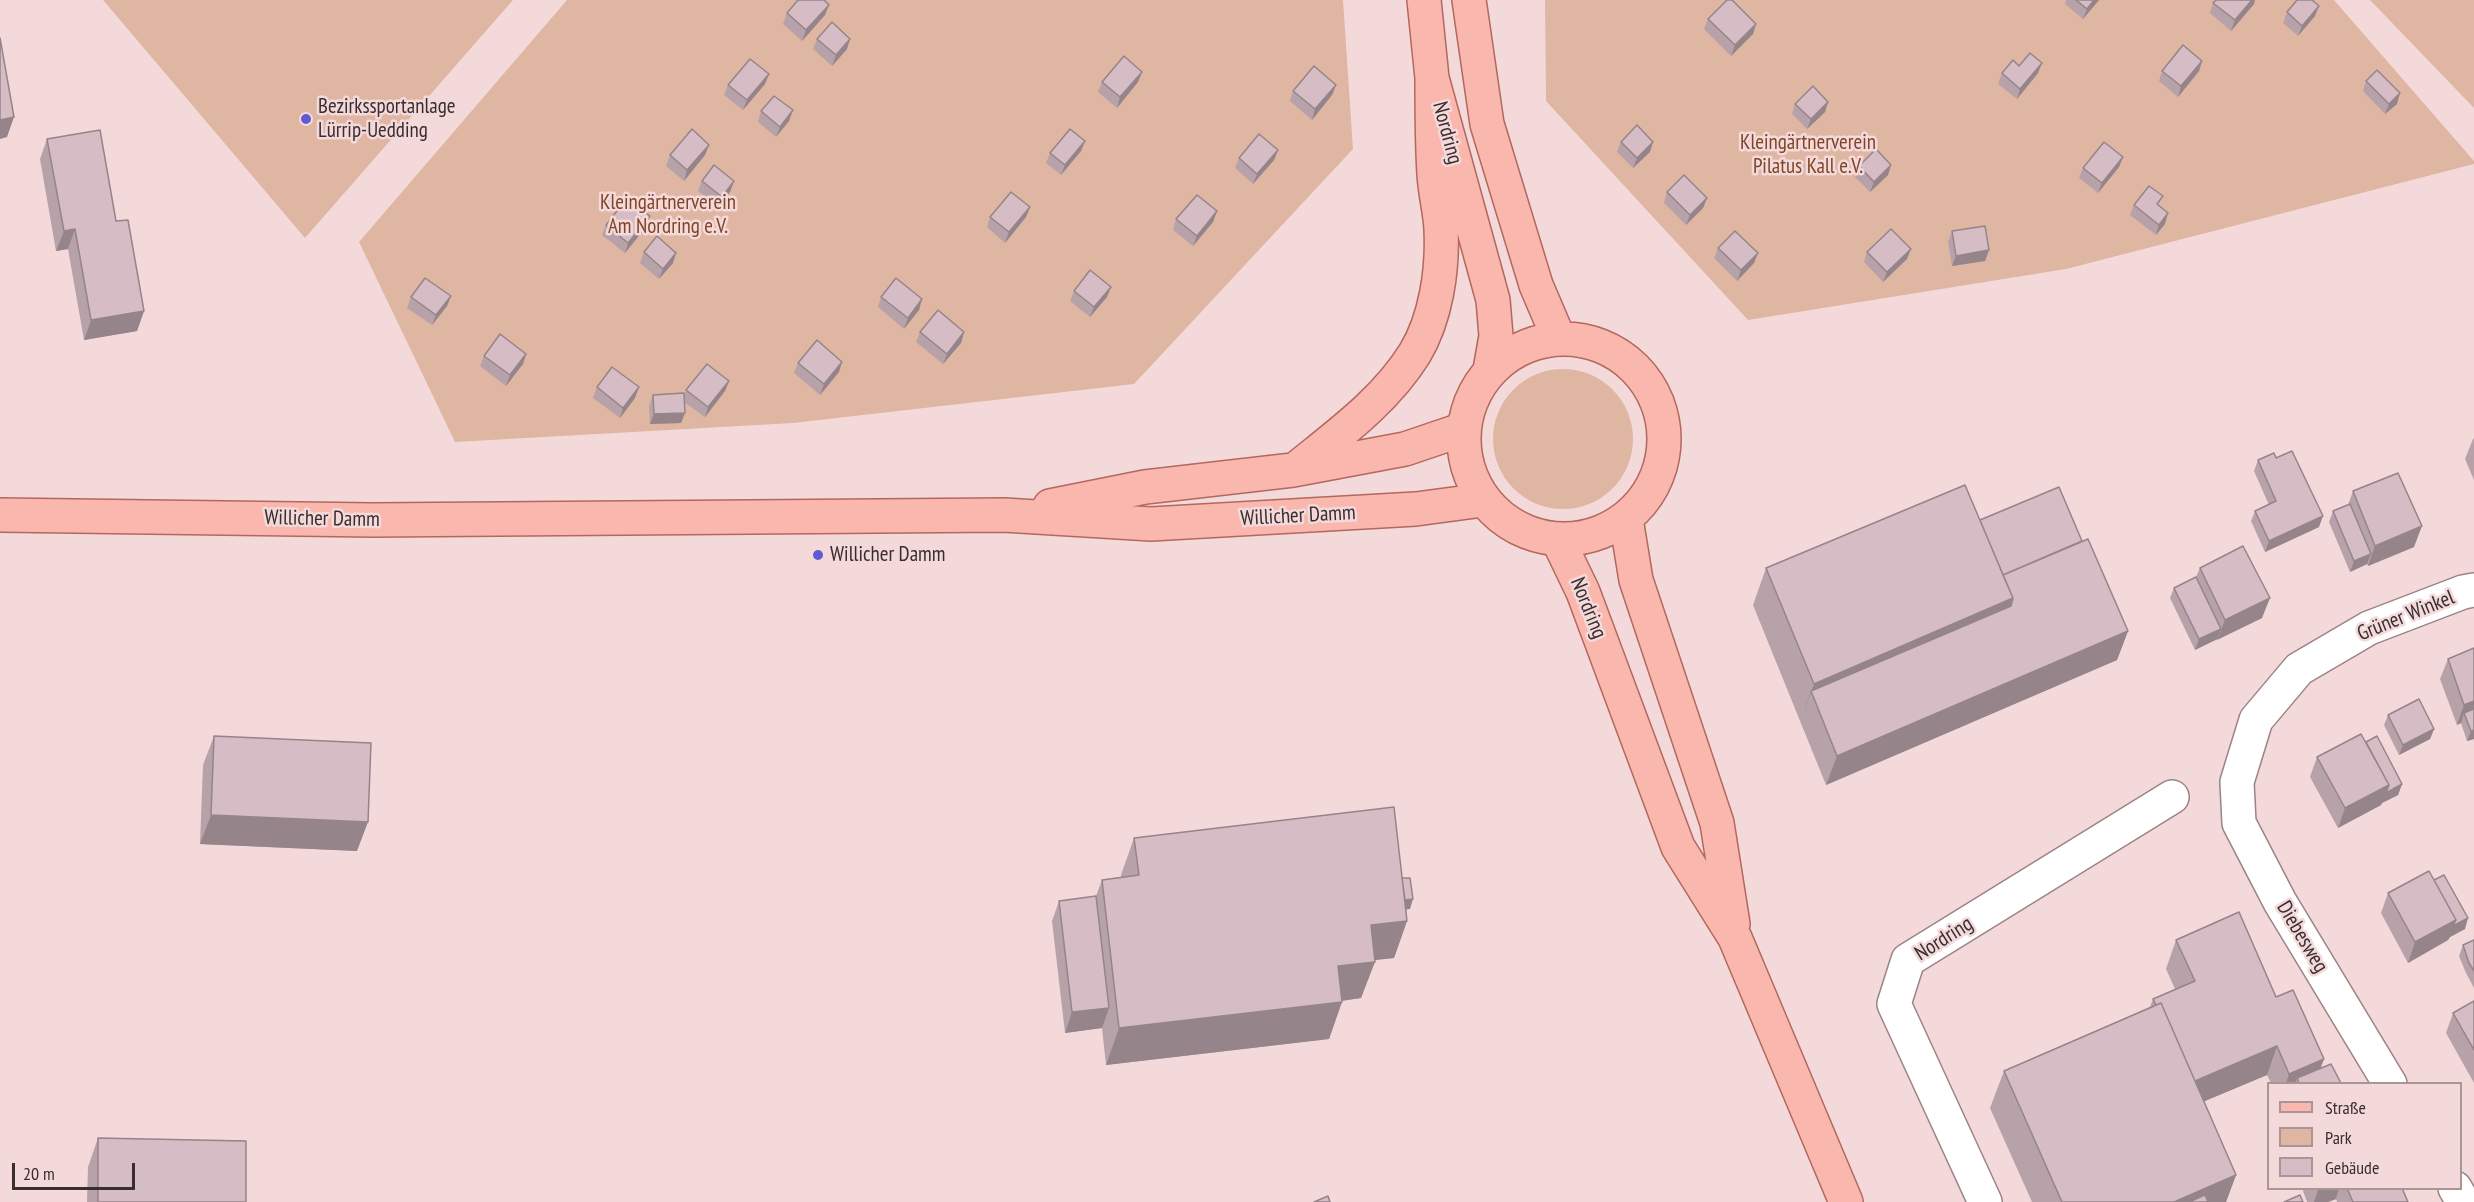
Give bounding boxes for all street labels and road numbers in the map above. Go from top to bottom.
street label: Nordring [1427,99,1467,167]
street label: Willicher Damm [1240,500,1356,532]
street label: Willicher Damm [264,505,380,533]
street label: Nordring [1564,574,1612,642]
street label: Grüner Winkel [2354,585,2458,647]
street label: Diebesweg [2271,897,2333,977]
street label: Nordring [1910,911,1978,967]

